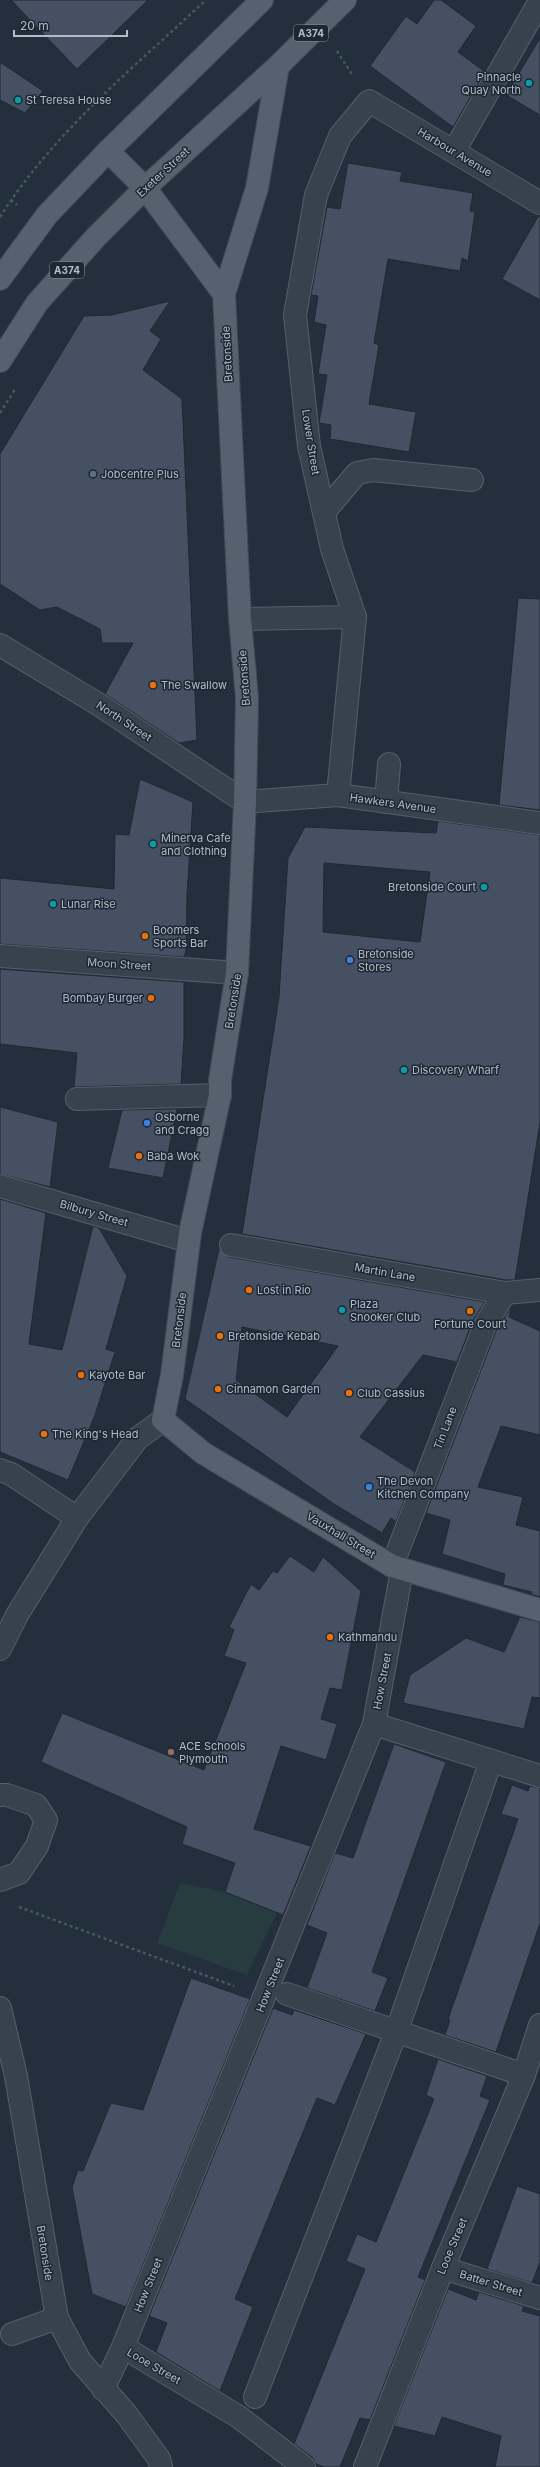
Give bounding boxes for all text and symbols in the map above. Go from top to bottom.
scale bar [14,12,127,38]
text: 20 m [20,18,49,33]
road number: A374 [294,25,328,41]
place label: Pinnacle Quay North [461,70,521,97]
marker: Pinnacle Quay North [524,78,534,88]
place label: St Teresa House [26,93,111,107]
marker: St Teresa House [13,95,23,105]
street label: Harbour Avenue [415,124,495,180]
street label: Exeter Street [134,144,193,200]
road number: A374 [50,262,84,278]
street label: Bretonside [219,326,235,382]
street label: Lower Street [299,408,323,476]
place label: Jobcentre Plus [101,467,179,481]
marker: Jobcentre Plus [88,469,98,479]
street label: Bretonside [235,650,253,706]
place label: The Swallow [161,678,227,692]
marker: The Swallow [148,680,158,690]
street label: North Street [94,698,155,744]
street label: Hawkers Avenue [349,790,437,816]
place label: Minerva Cafe and Clothing [161,831,231,858]
marker: Minerva Cafe and Clothing [148,839,158,849]
place label: Bretonside Court [388,880,476,894]
marker: Bretonside Court [479,882,489,892]
place label: Lunar Rise [61,897,116,911]
marker: Lunar Rise [48,899,58,909]
place label: Boomers Sports Bar [153,923,208,950]
marker: Boomers Sports Bar [140,931,150,941]
place label: Bretonside Stores [358,947,414,974]
street label: Moon Street [87,955,152,973]
marker: Bretonside Stores [345,955,355,965]
street label: Bretonside [222,972,244,1030]
place label: Bombay Burger [62,991,143,1005]
marker: Bombay Burger [146,993,156,1003]
place label: Discovery Wharf [412,1063,499,1077]
marker: Discovery Wharf [399,1065,409,1075]
place label: Osborne and Cragg [155,1110,209,1137]
marker: Osborne and Cragg [142,1118,152,1128]
place label: Baba Wok [147,1149,199,1163]
marker: Baba Wok [134,1151,144,1161]
street label: Bilbury Street [58,1197,130,1230]
street label: Martin Lane [353,1260,417,1284]
place label: Lost in Rio [257,1283,311,1297]
marker: Lost in Rio [244,1285,254,1295]
street label: Bretonside [169,1291,189,1349]
place label: Plaza Snooker Club [350,1297,420,1324]
marker: Plaza Snooker Club [337,1305,347,1315]
marker: Fortune Court [465,1306,475,1316]
place label: Fortune Court [434,1317,506,1331]
place label: Bretonside Kebab [228,1329,320,1343]
marker: Bretonside Kebab [215,1331,225,1341]
place label: Kayote Bar [89,1368,145,1382]
marker: Kayote Bar [76,1370,86,1380]
place label: Cinnamon Garden [226,1382,320,1396]
marker: Cinnamon Garden [213,1384,223,1394]
place label: Club Cassius [357,1386,425,1400]
marker: Club Cassius [344,1388,354,1398]
street label: Tin Lane [430,1405,460,1451]
place label: The King's Head [52,1427,138,1441]
marker: The King's Head [39,1429,49,1439]
place label: The Devon Kitchen Company [377,1474,469,1501]
marker: The Devon Kitchen Company [364,1482,374,1492]
street label: Vauxhall Street [304,1509,378,1561]
place label: Kathmandu [338,1630,397,1644]
marker: Kathmandu [325,1632,335,1642]
street label: How Street [370,1651,394,1711]
place label: ACE Schools Plymouth [179,1739,246,1766]
marker: ACE Schools Plymouth [166,1747,176,1757]
street label: How Street [253,1955,287,2014]
street label: Looe Street [434,2215,470,2276]
street label: Bretonside [34,2224,56,2282]
street label: How Street [131,2255,165,2314]
street label: Batter Street [458,2267,524,2299]
street label: Looe Street [125,2345,184,2387]

